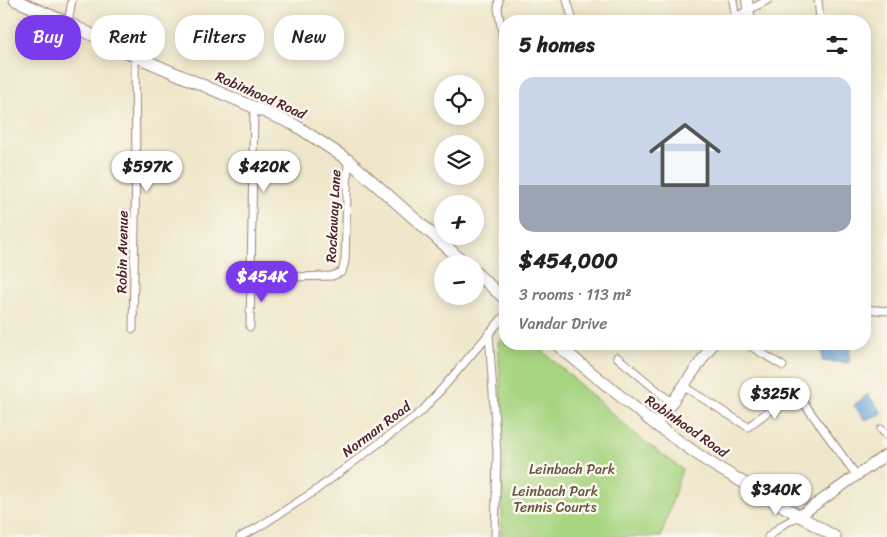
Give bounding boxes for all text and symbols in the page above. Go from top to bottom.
chip: Buy [15,15,81,60]
chip: Rent [91,15,165,60]
chip: Filters [175,15,264,60]
chip: New [274,15,344,60]
text: 5 homes [519,26,595,64]
icon: filters [823,31,851,59]
street label: Robinhood Road [211,64,312,127]
map controls [434,75,484,305]
button: locate [434,75,484,125]
icon: home [640,110,730,200]
button: layers [434,135,484,185]
pin: $597K [112,150,182,193]
pin: $420K [229,150,299,193]
text: $597K [122,152,172,181]
text: $420K [239,152,289,181]
street label: Rockaway Lane [319,169,348,263]
button: + [434,195,484,245]
street label: Robin Avenue [109,210,136,294]
text: $454,000 [519,242,618,280]
button: − [434,255,484,305]
pin: $454K [227,260,297,303]
text: $454K [237,262,287,291]
text: 3 rooms · 113 m² [519,280,631,309]
text: Vandar Drive [519,309,607,338]
pin: $325K [740,378,810,420]
text: $325K [751,379,799,408]
street label: Robinhood Road [640,388,735,465]
street label: Norman Road [336,394,418,464]
park label: Leinbach Park [529,457,615,482]
pin: $340K [741,474,811,516]
text: $340K [751,475,801,504]
park label: Leinbach Park Tennis Courts [512,479,598,520]

